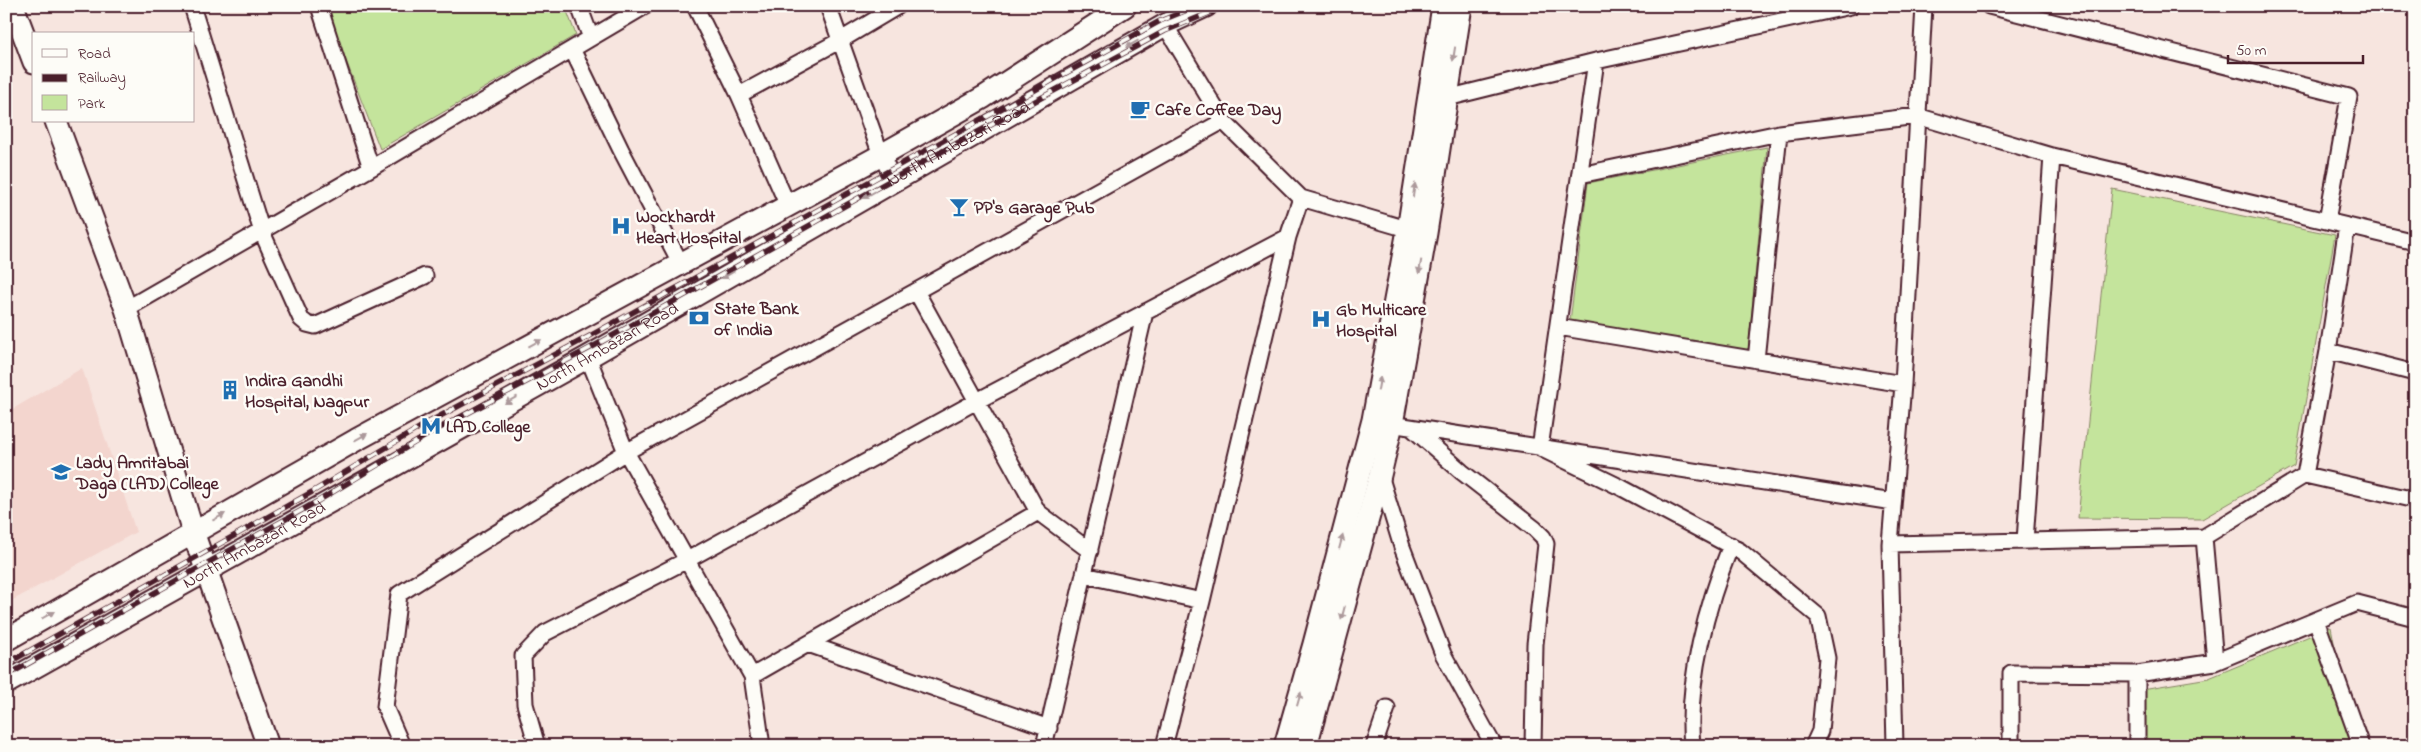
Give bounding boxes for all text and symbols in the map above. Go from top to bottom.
legend [32,32,195,122]
scale bar [2228,32,2364,64]
one-way arrow [1125,40,1138,49]
text: 50 m [2236,40,2267,62]
text: Road [78,43,111,65]
one-way arrow [1449,47,1457,63]
text: Railway [78,67,126,90]
text: Park [78,93,106,115]
street label: North Ambazari Road [882,95,1035,195]
cafe icon: Cafe Coffee Day [1129,98,1151,120]
place label: Cafe Coffee Day [1155,98,1281,125]
one-way arrow [1410,181,1418,197]
one-way arrow [862,190,876,199]
bar icon: PP's Garage Pub [948,196,970,218]
place label: PP's Garage Pub [974,196,1095,223]
place label: Wockhardt Heart Hospital [636,205,741,252]
hospital icon: Wockhardt Heart Hospital [610,215,632,237]
one-way arrow [1416,259,1424,275]
one-way arrow [721,271,735,280]
street label: North Ambazari Road [532,297,684,399]
place label: State Bank of India [714,297,800,344]
place label: Gb Multicare Hospital [1336,298,1427,345]
bank icon: State Bank of India [688,307,710,329]
hospital icon: Gb Multicare Hospital [1310,308,1332,330]
one-way arrow [528,339,542,348]
place label: Indira Gandhi Hospital, Nagpur [245,369,369,417]
one-way arrow [1376,376,1384,392]
building icon: Indira Gandhi Hospital, Nagpur [219,379,241,401]
one-way arrow [504,396,519,404]
metro station icon: LAD College [420,415,442,437]
place label: LAD College [446,415,531,442]
one-way arrow [355,433,368,442]
place label: Lady Amritabai Daga (LAD) College [75,451,219,499]
school or university icon: Lady Amritabai Daga (LAD) College [50,461,72,483]
street label: North Ambazari Road [178,495,331,596]
one-way arrow [213,512,226,521]
one-way arrow [1337,534,1345,549]
one-way arrow [1338,605,1346,620]
one-way arrow [42,611,55,620]
one-way arrow [1295,691,1303,706]

